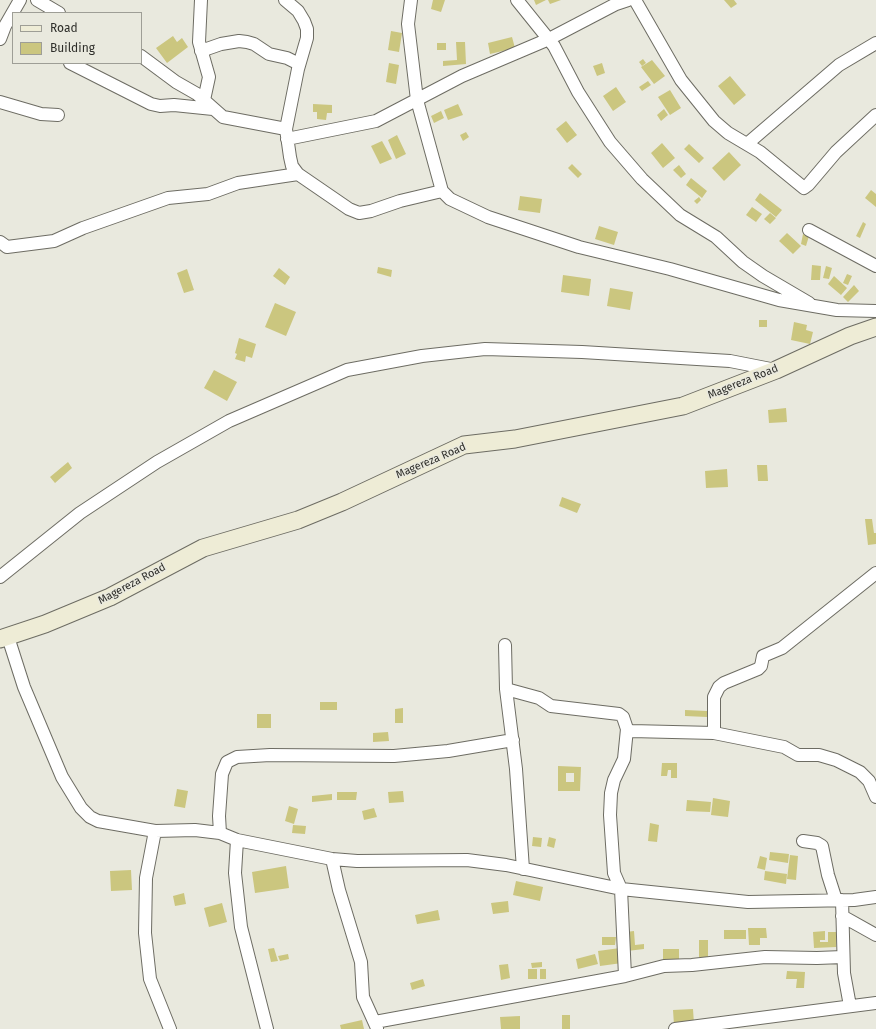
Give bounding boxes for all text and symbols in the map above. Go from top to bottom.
legend [12,12,142,64]
text: Road [50,21,78,35]
text: Building [50,41,95,55]
street label: Magereza Road [706,362,780,402]
street label: Magereza Road [394,440,468,482]
street label: Magereza Road [96,561,168,607]

